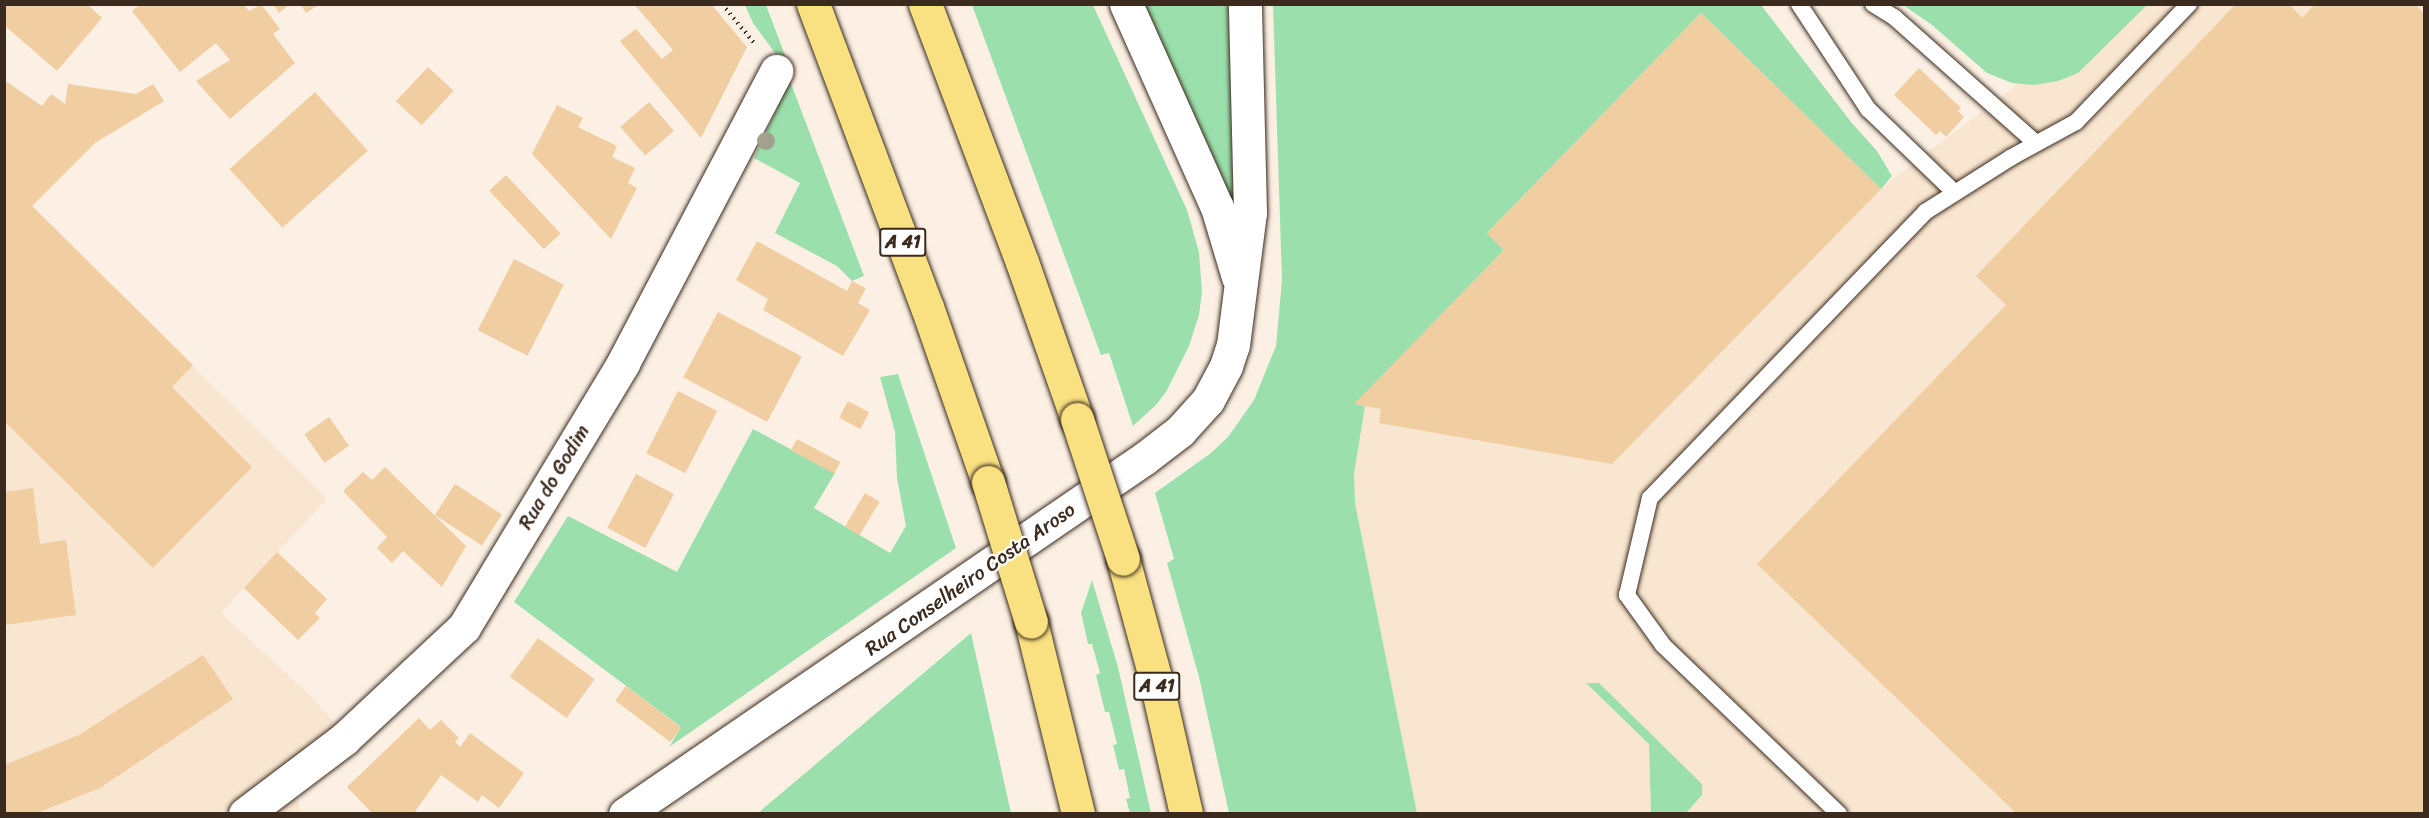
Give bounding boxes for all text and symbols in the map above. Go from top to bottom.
road number: A 41 [879,227,927,257]
street label: Rua do Godim [513,420,595,534]
street label: Rua Conselheiro Costa Aroso [860,497,1080,661]
road number: A 41 [1133,671,1181,701]

